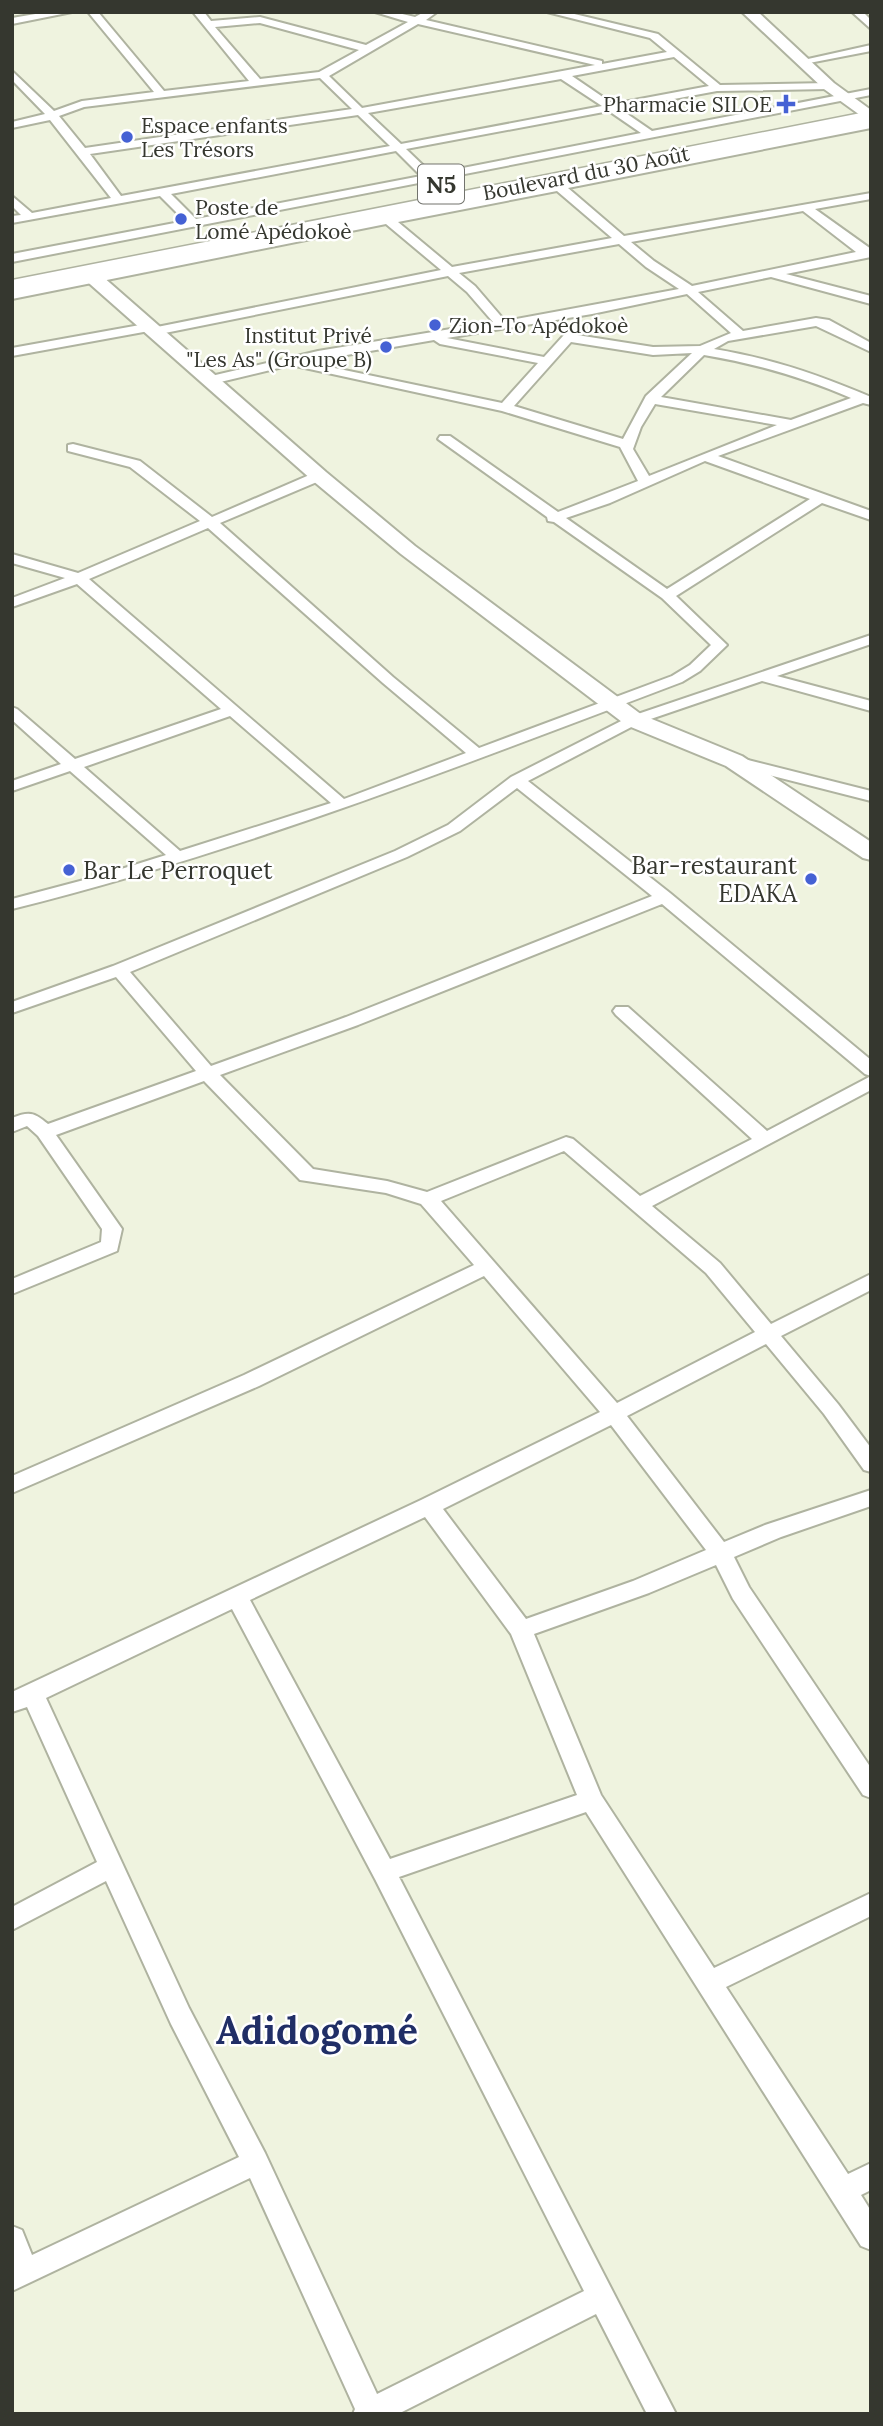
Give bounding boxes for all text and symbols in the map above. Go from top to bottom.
place label: Pharmacie SILOE [603,91,772,118]
marker: Pharmacie SILOE [778,96,794,112]
place label: Espace enfants Les Trésors [141,112,288,163]
marker: Espace enfants Les Trésors [119,129,135,145]
street label: Boulevard du 30 Août [480,140,693,206]
road number: N5 [418,164,464,204]
place label: Poste de Lomé Apédokoè [195,194,352,245]
marker: Poste de Lomé Apédokoè [173,211,189,227]
place label: Zion-To Apédokoè [449,312,628,339]
marker: Zion-To Apédokoè [427,317,443,333]
place label: Institut Privé "Les As" (Groupe B) [186,322,372,373]
marker: Institut Privé "Les As" (Groupe B) [378,339,394,355]
place label: Bar-restaurant EDAKA [631,850,798,909]
place label: Bar Le Perroquet [83,855,273,886]
marker: Bar Le Perroquet [61,862,77,878]
marker: Bar-restaurant EDAKA [803,871,819,887]
district label: Adidogomé [216,2006,418,2055]

